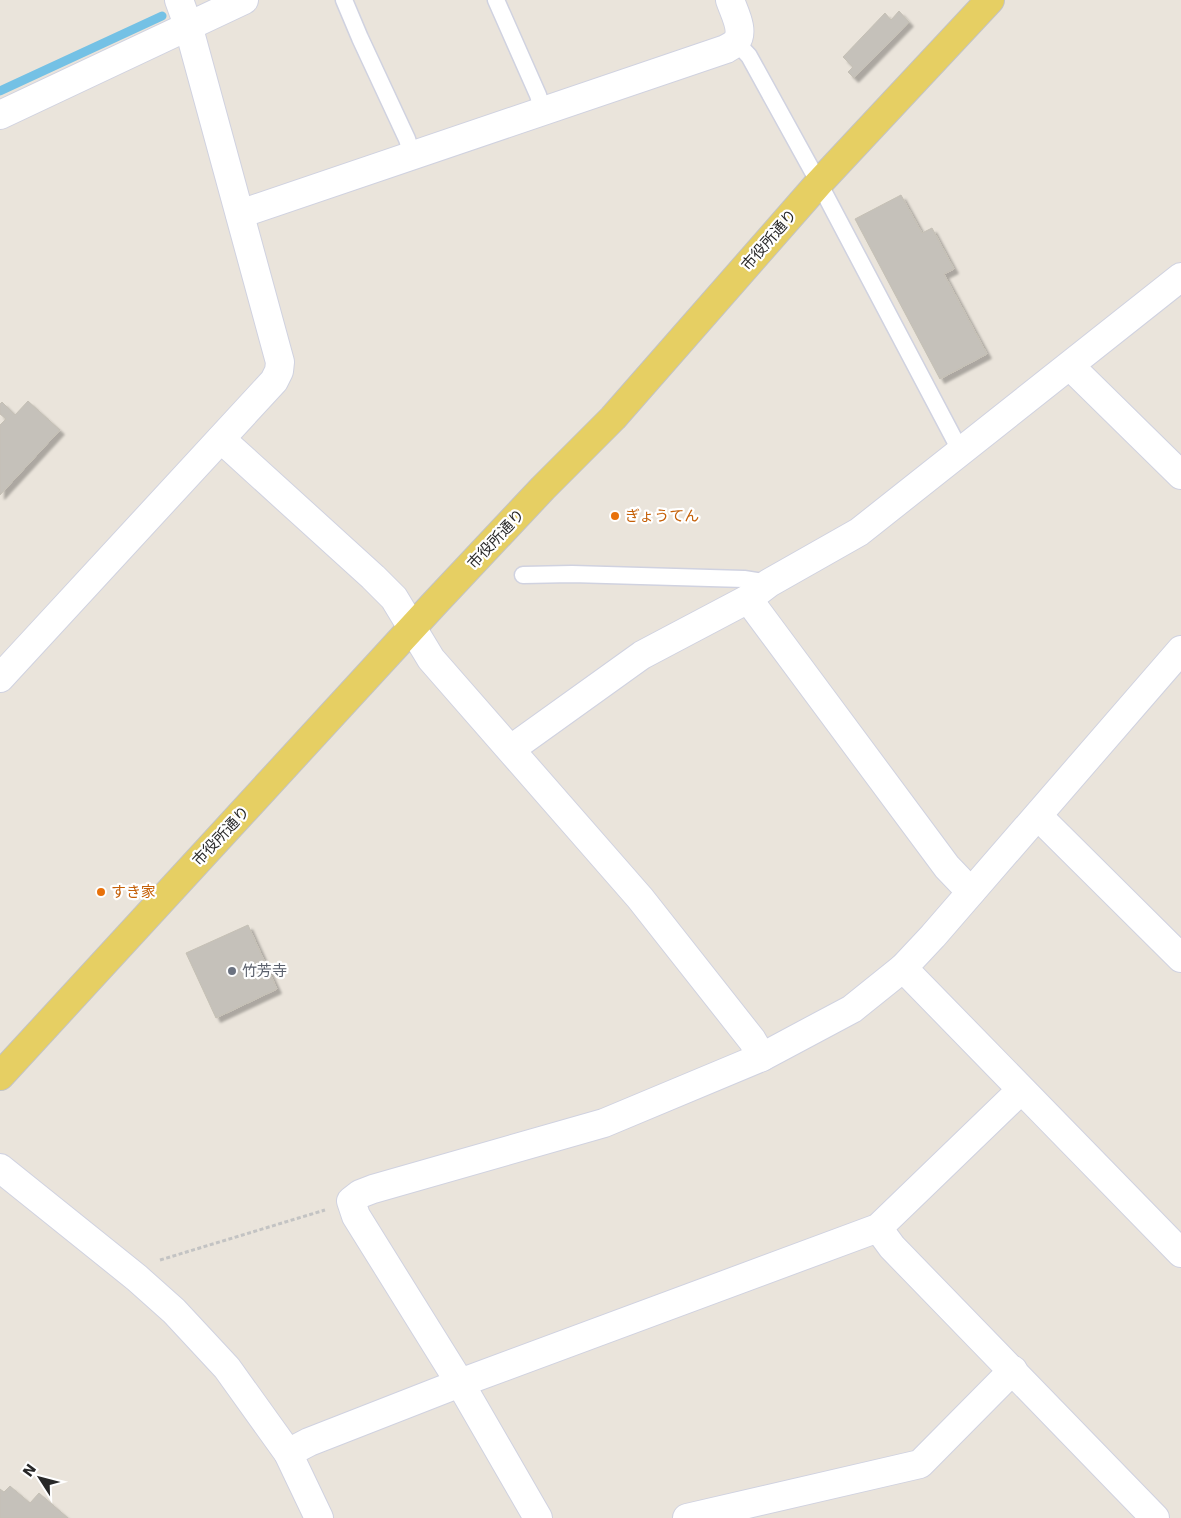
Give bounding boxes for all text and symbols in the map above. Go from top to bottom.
street label: 市役所通り [738,206,800,274]
street label: 市役所通り [464,505,528,573]
place label: ぎょうてん [625,507,699,525]
marker: ぎょうてん [609,510,621,522]
street label: 市役所通り [189,802,253,870]
place label: すき家 [111,883,156,901]
marker: すき家 [95,886,107,898]
place label: 竹芳寺 [242,962,287,980]
marker: 竹芳寺 [226,965,238,977]
north arrow [15,1453,65,1503]
text: N [20,1461,39,1480]

